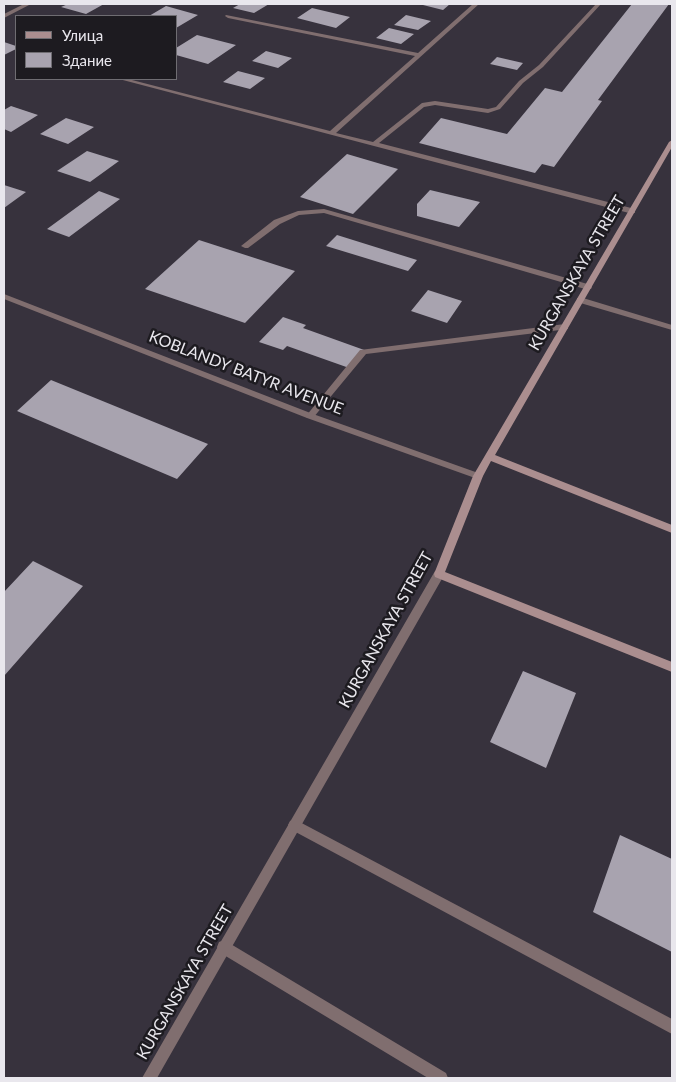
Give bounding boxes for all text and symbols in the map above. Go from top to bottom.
legend [15,15,178,80]
text: Улица [62,26,103,44]
text: Здание [62,51,112,69]
street label: KURGANSKAYA STREET [525,192,629,354]
street label: KOBLANDY BATYR AVENUE [146,327,346,419]
street label: KURGANSKAYA STREET [335,548,437,712]
street label: KURGANSKAYA STREET [133,901,237,1063]

